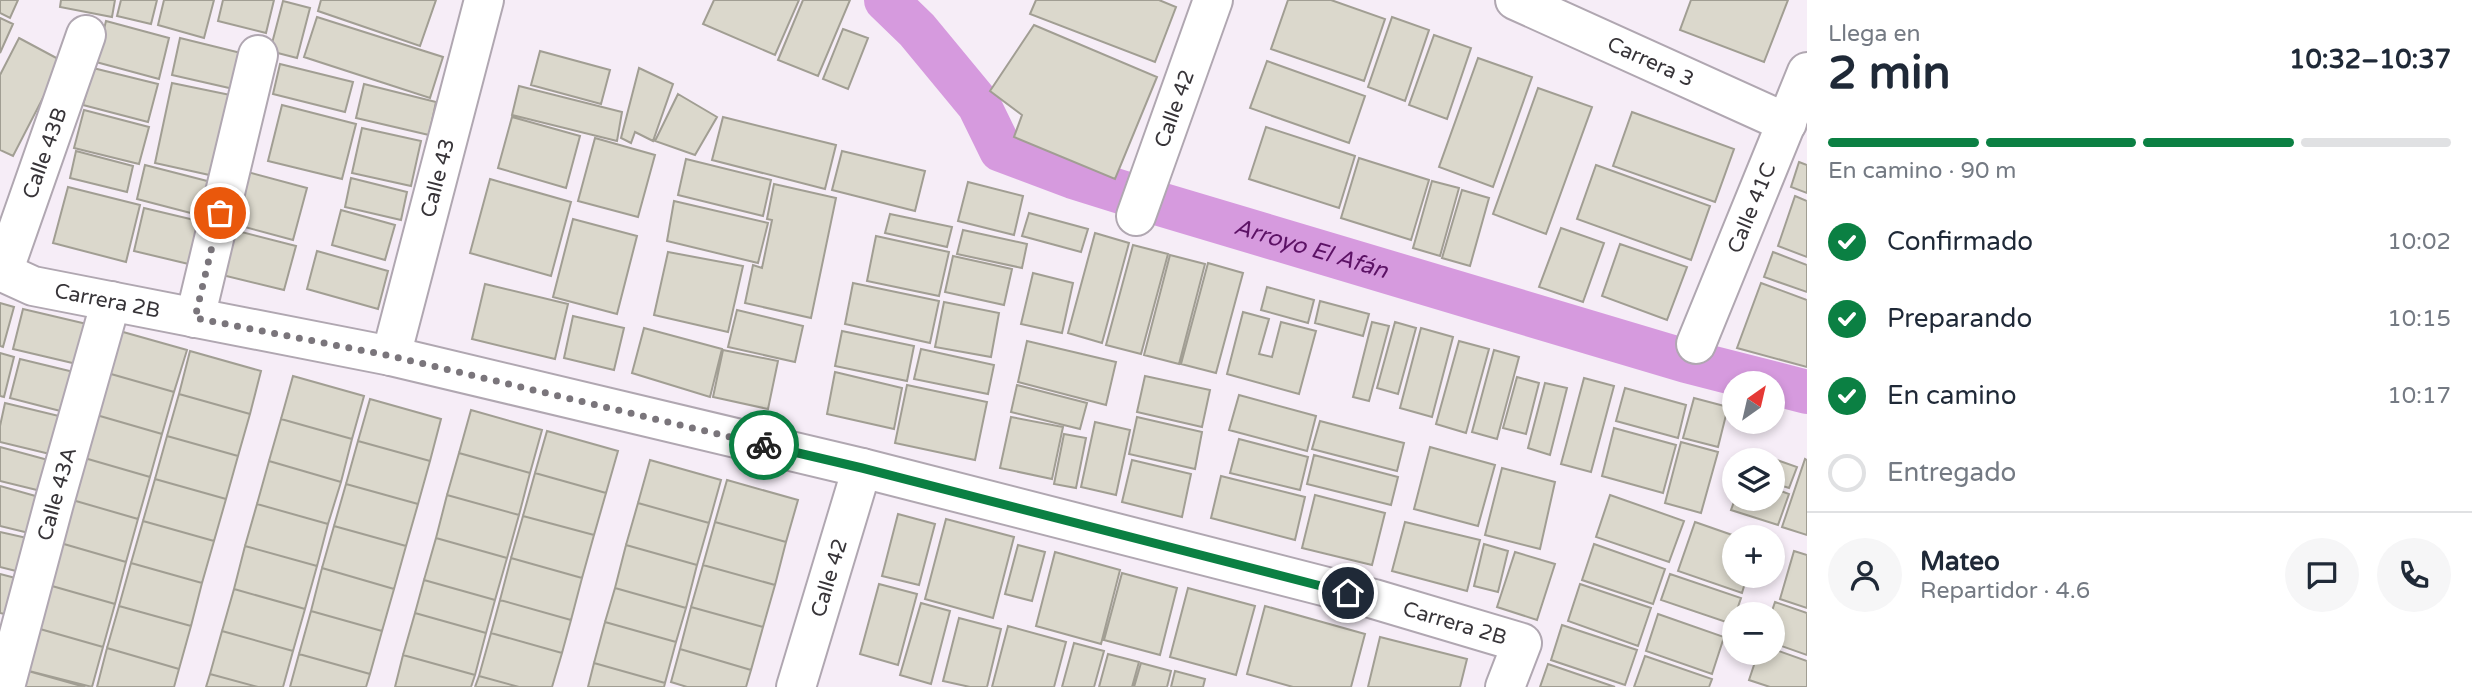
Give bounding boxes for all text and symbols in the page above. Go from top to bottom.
text: Llega en [1828,20,1920,48]
street label: Carrera 3 [1603,31,1698,92]
text: 10:32–10:37 [2289,44,2451,75]
text: 2 min [1828,46,1951,101]
street label: Calle 42 [1149,66,1200,151]
street label: Calle 43B [17,104,72,202]
street label: Calle 43 [415,136,460,220]
text: En camino · 90 m [1828,157,2016,185]
street label: Calle 41C [1722,159,1781,257]
pin [190,183,250,243]
icon: bag [201,194,239,232]
water label: Arroyo El Afán [1231,213,1392,285]
icon: check [1828,223,1866,261]
text: Confirmado [1887,226,2033,257]
text: 10:02 [2387,228,2451,256]
street label: Carrera 2B [52,278,162,323]
icon: check [1828,300,1866,338]
text: Preparando [1887,303,2032,334]
text: 10:15 [2387,305,2451,333]
north arrow [1722,371,1785,434]
map controls [1722,371,1785,665]
icon: check [1828,377,1866,415]
text: En camino [1887,380,2016,411]
text: 10:17 [2387,382,2451,410]
courier [729,410,799,480]
icon: bike [745,426,783,464]
street label: Calle 43A [32,444,82,543]
button: layers [1722,448,1785,511]
text: Entregado [1887,457,2016,488]
button: + [1722,525,1785,588]
street label: Calle 42 [805,536,852,620]
button: person [1828,538,1902,612]
button: chat [2285,538,2359,612]
button: phone [2377,538,2451,612]
text: Mateo [1920,546,2000,577]
pin [1318,563,1378,623]
icon: home [1329,574,1367,612]
text: Repartidor · 4.6 [1920,577,2090,605]
street label: Carrera 2B [1400,596,1510,650]
button: − [1722,602,1785,665]

